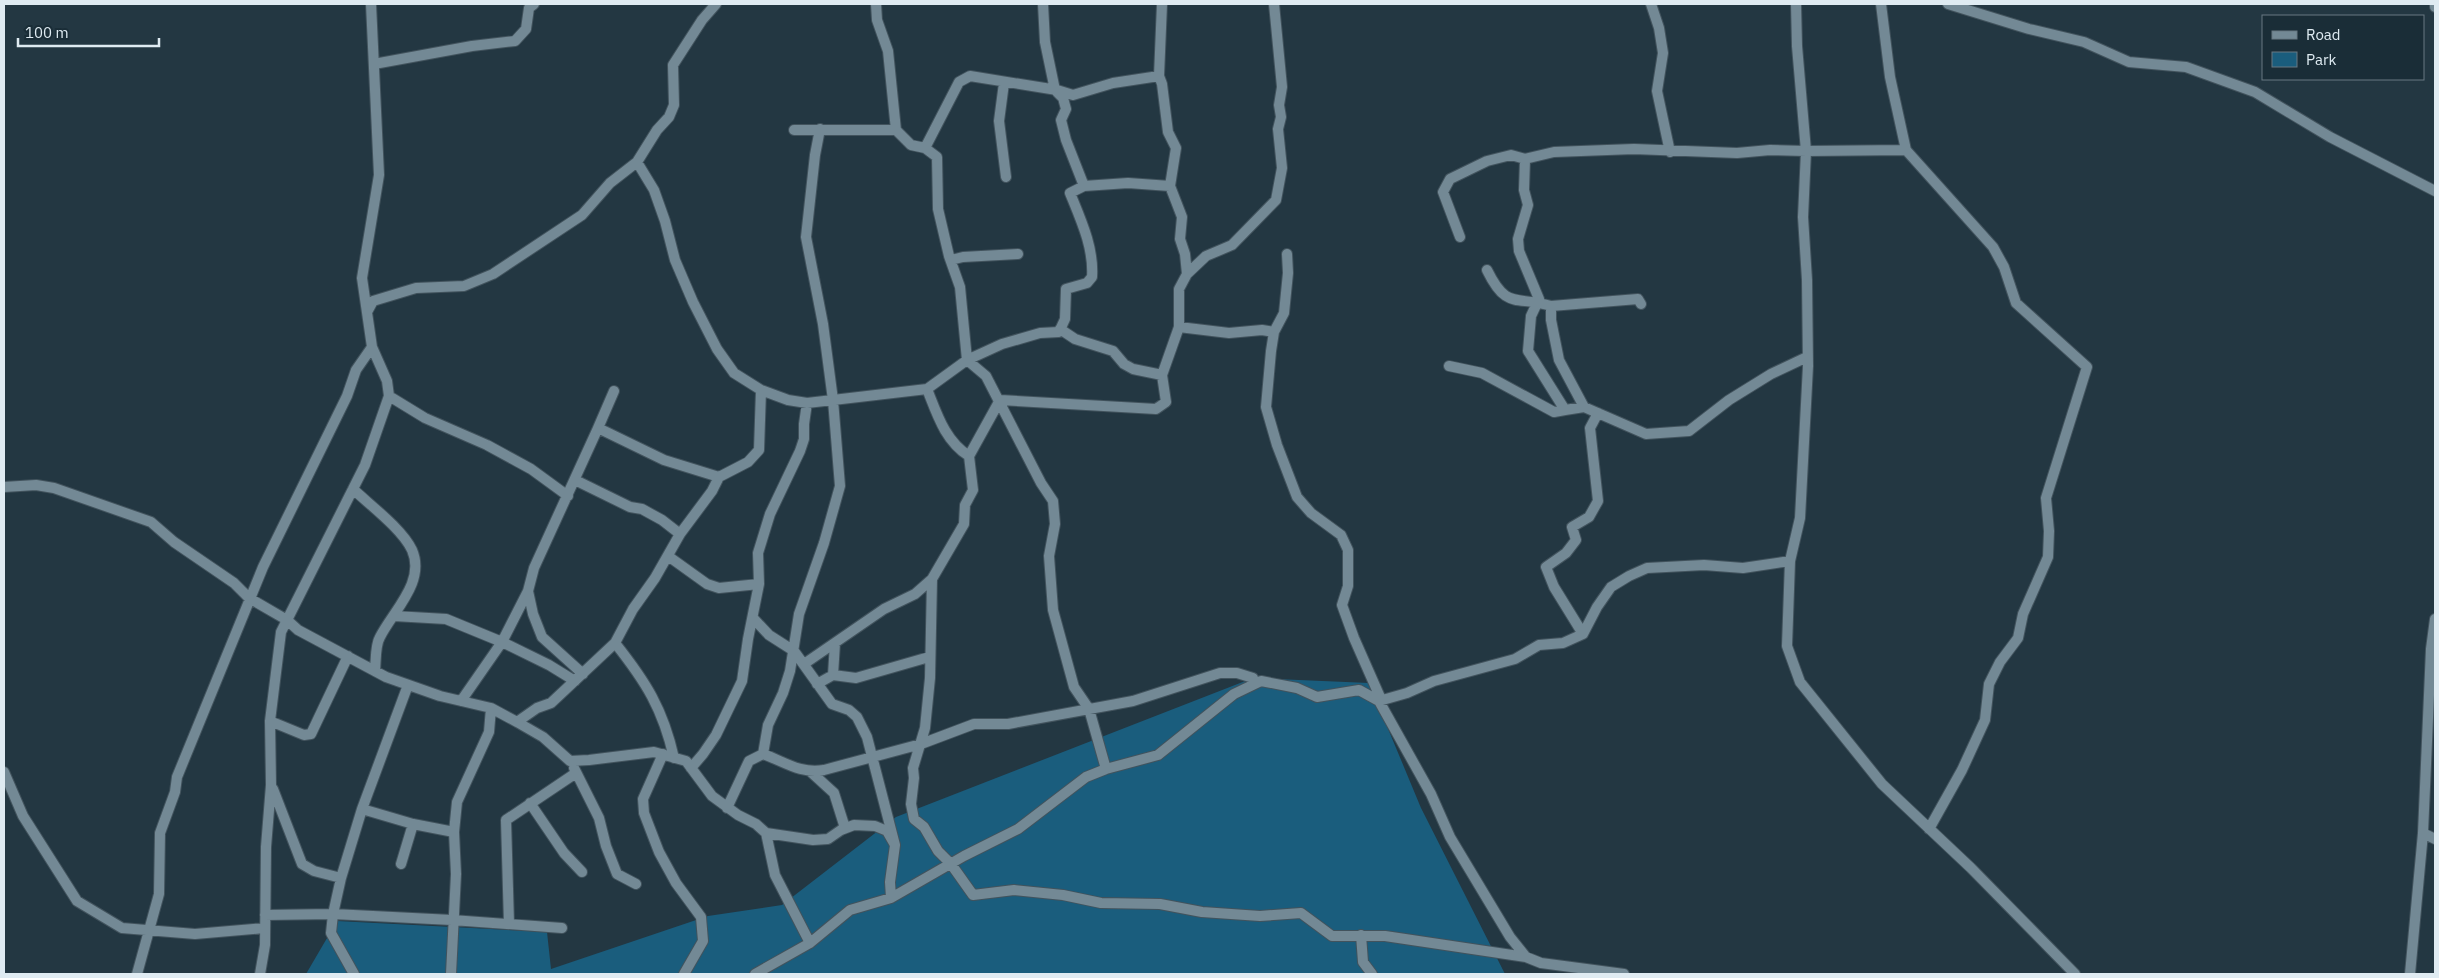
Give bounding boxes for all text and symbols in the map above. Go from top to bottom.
scale bar [18,15,159,47]
legend [2262,15,2424,80]
text: 100 m [25,23,69,42]
text: Road [2306,25,2341,44]
text: Park [2306,50,2336,69]

